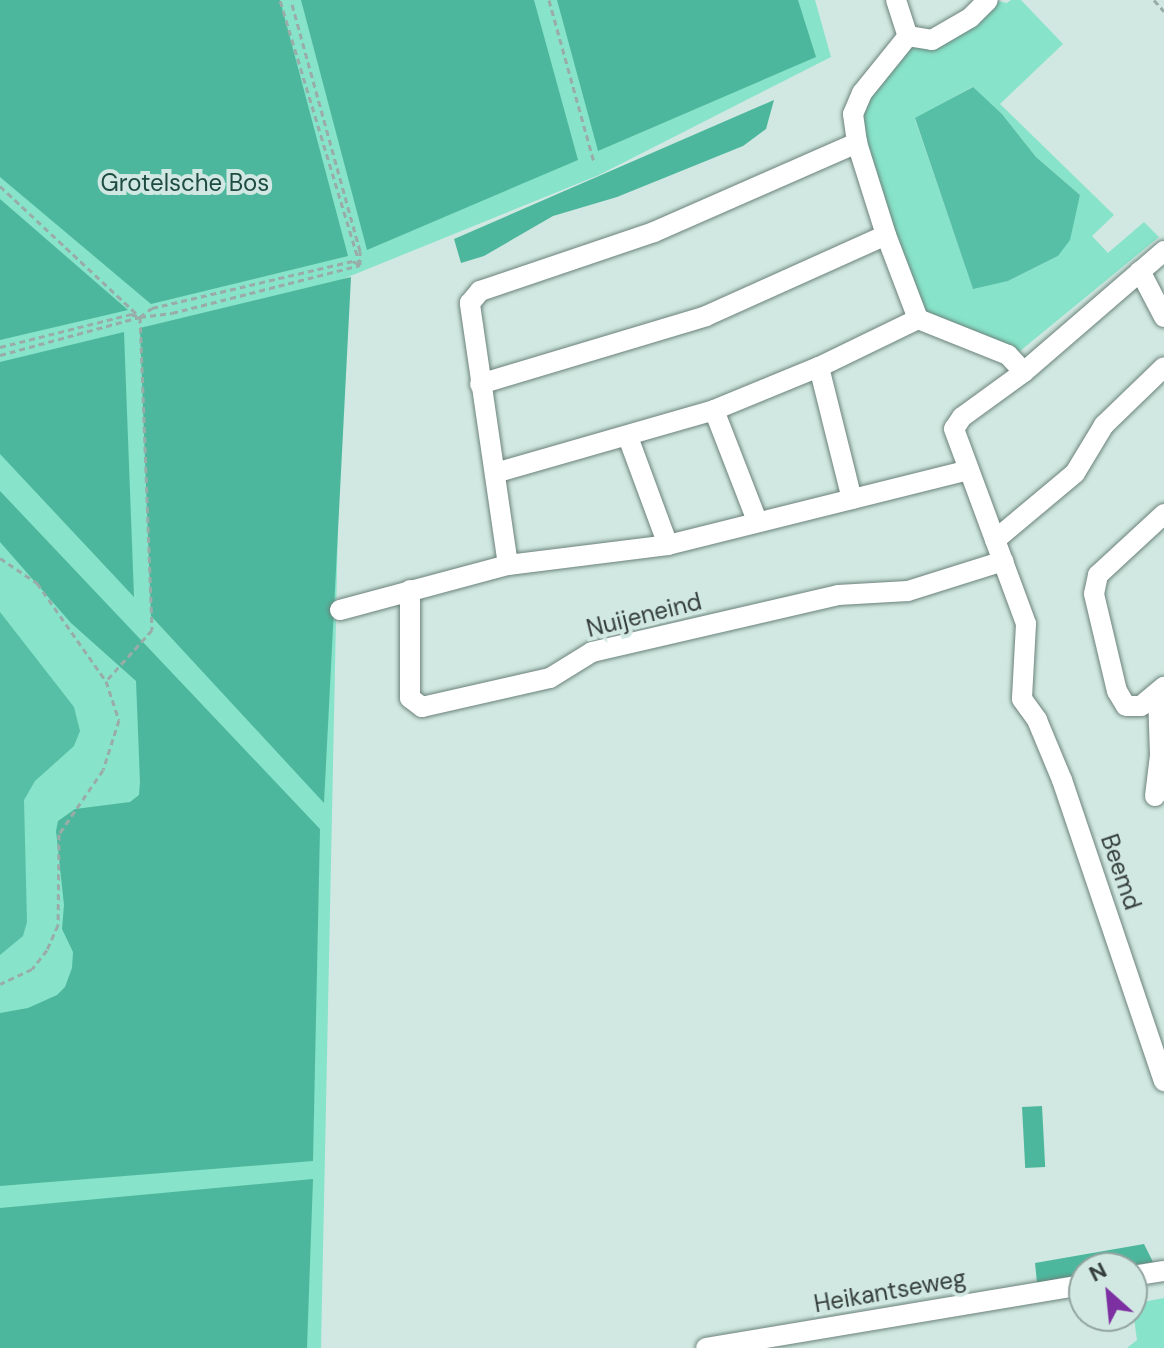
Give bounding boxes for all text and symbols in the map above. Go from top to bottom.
park label: Grotelsche Bos [101,169,269,197]
street label: Nuijeneind [583,587,705,643]
street label: Beemd [1095,830,1147,914]
north arrow [1068,1252,1148,1332]
text: N [1084,1255,1112,1289]
street label: Heikantseweg [812,1263,968,1319]

